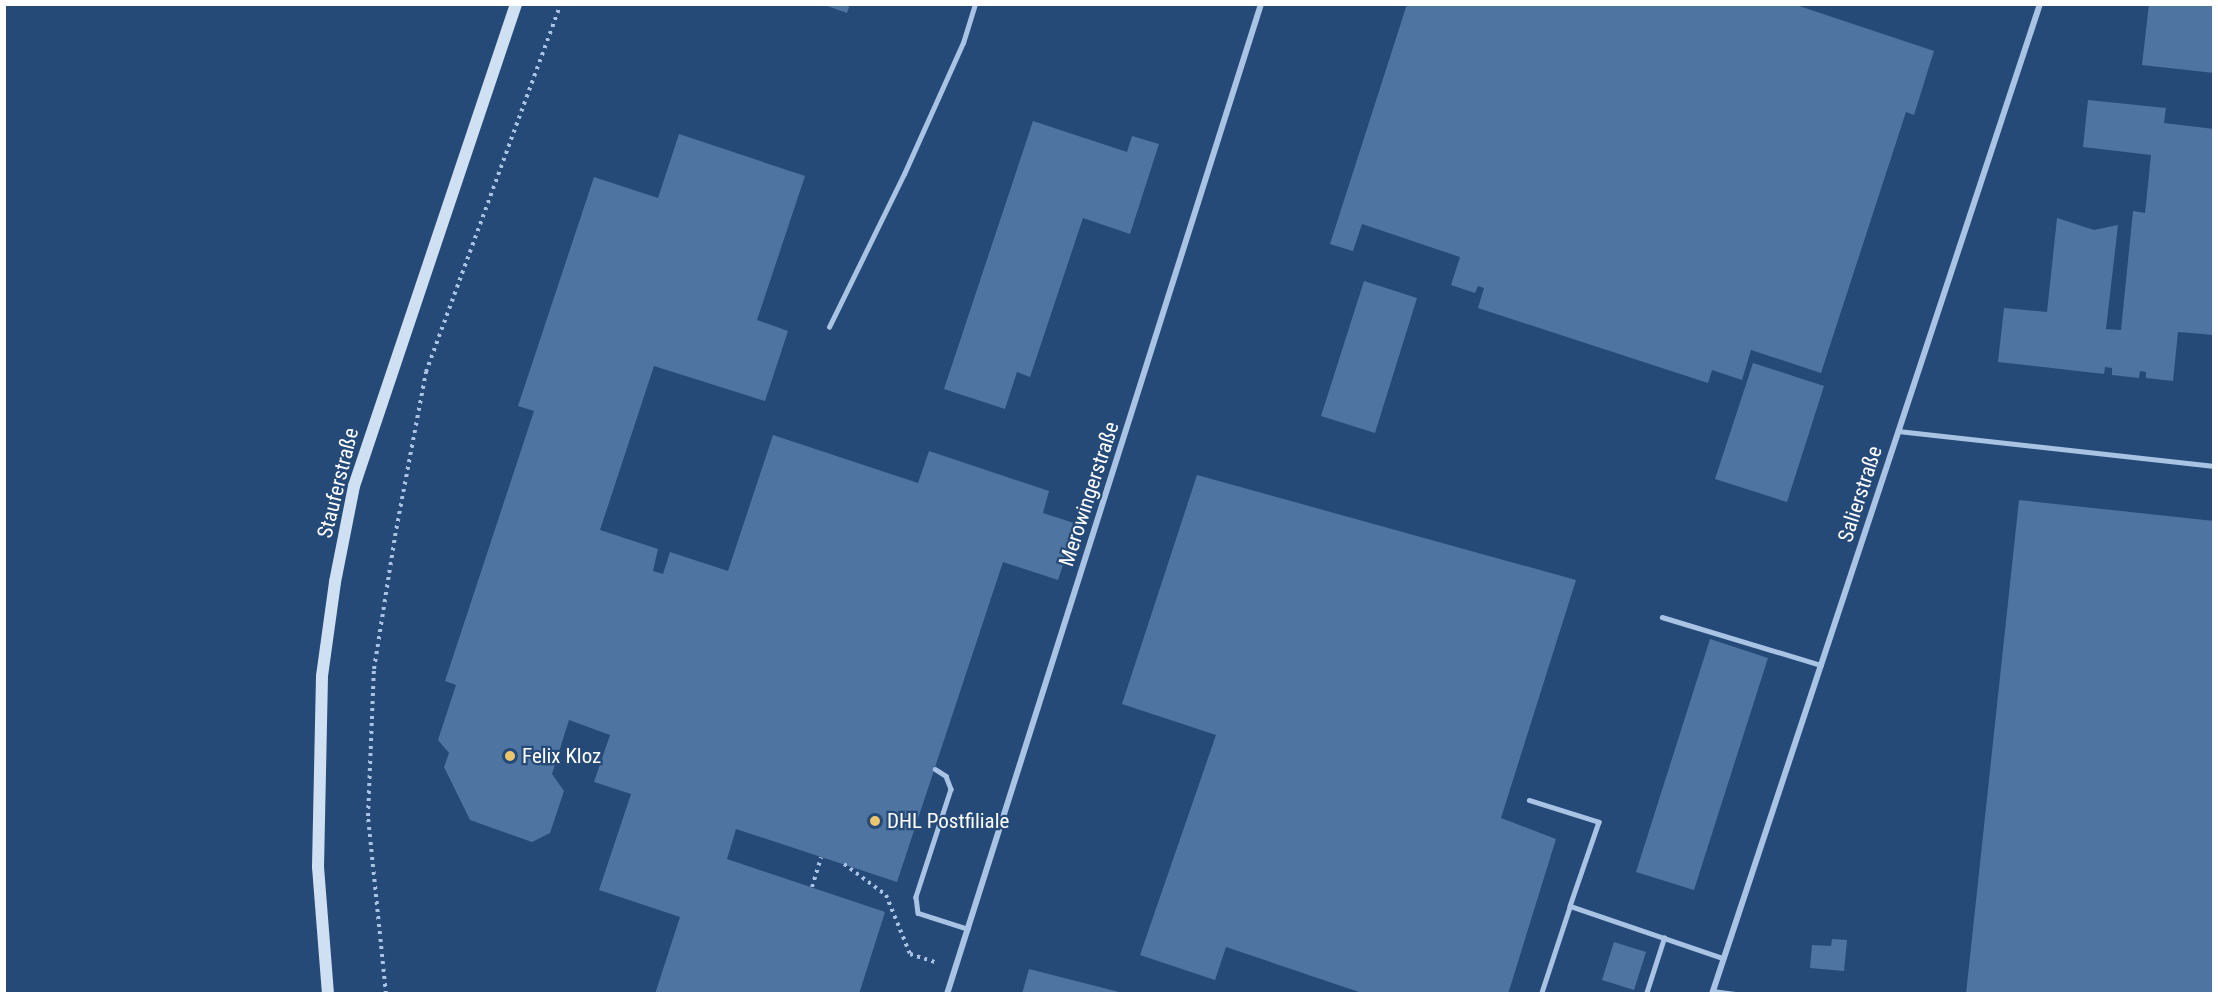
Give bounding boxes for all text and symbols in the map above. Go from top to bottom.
street label: Merowingerstraße [1054,419,1124,569]
street label: Stauferstraße [312,425,364,541]
street label: Salierstraße [1833,443,1887,545]
place label: Felix Kloz [522,743,601,769]
marker: Felix Kloz [503,749,517,763]
place label: DHL Postfiliale [887,808,1009,834]
marker: DHL Postfiliale [868,814,882,828]

